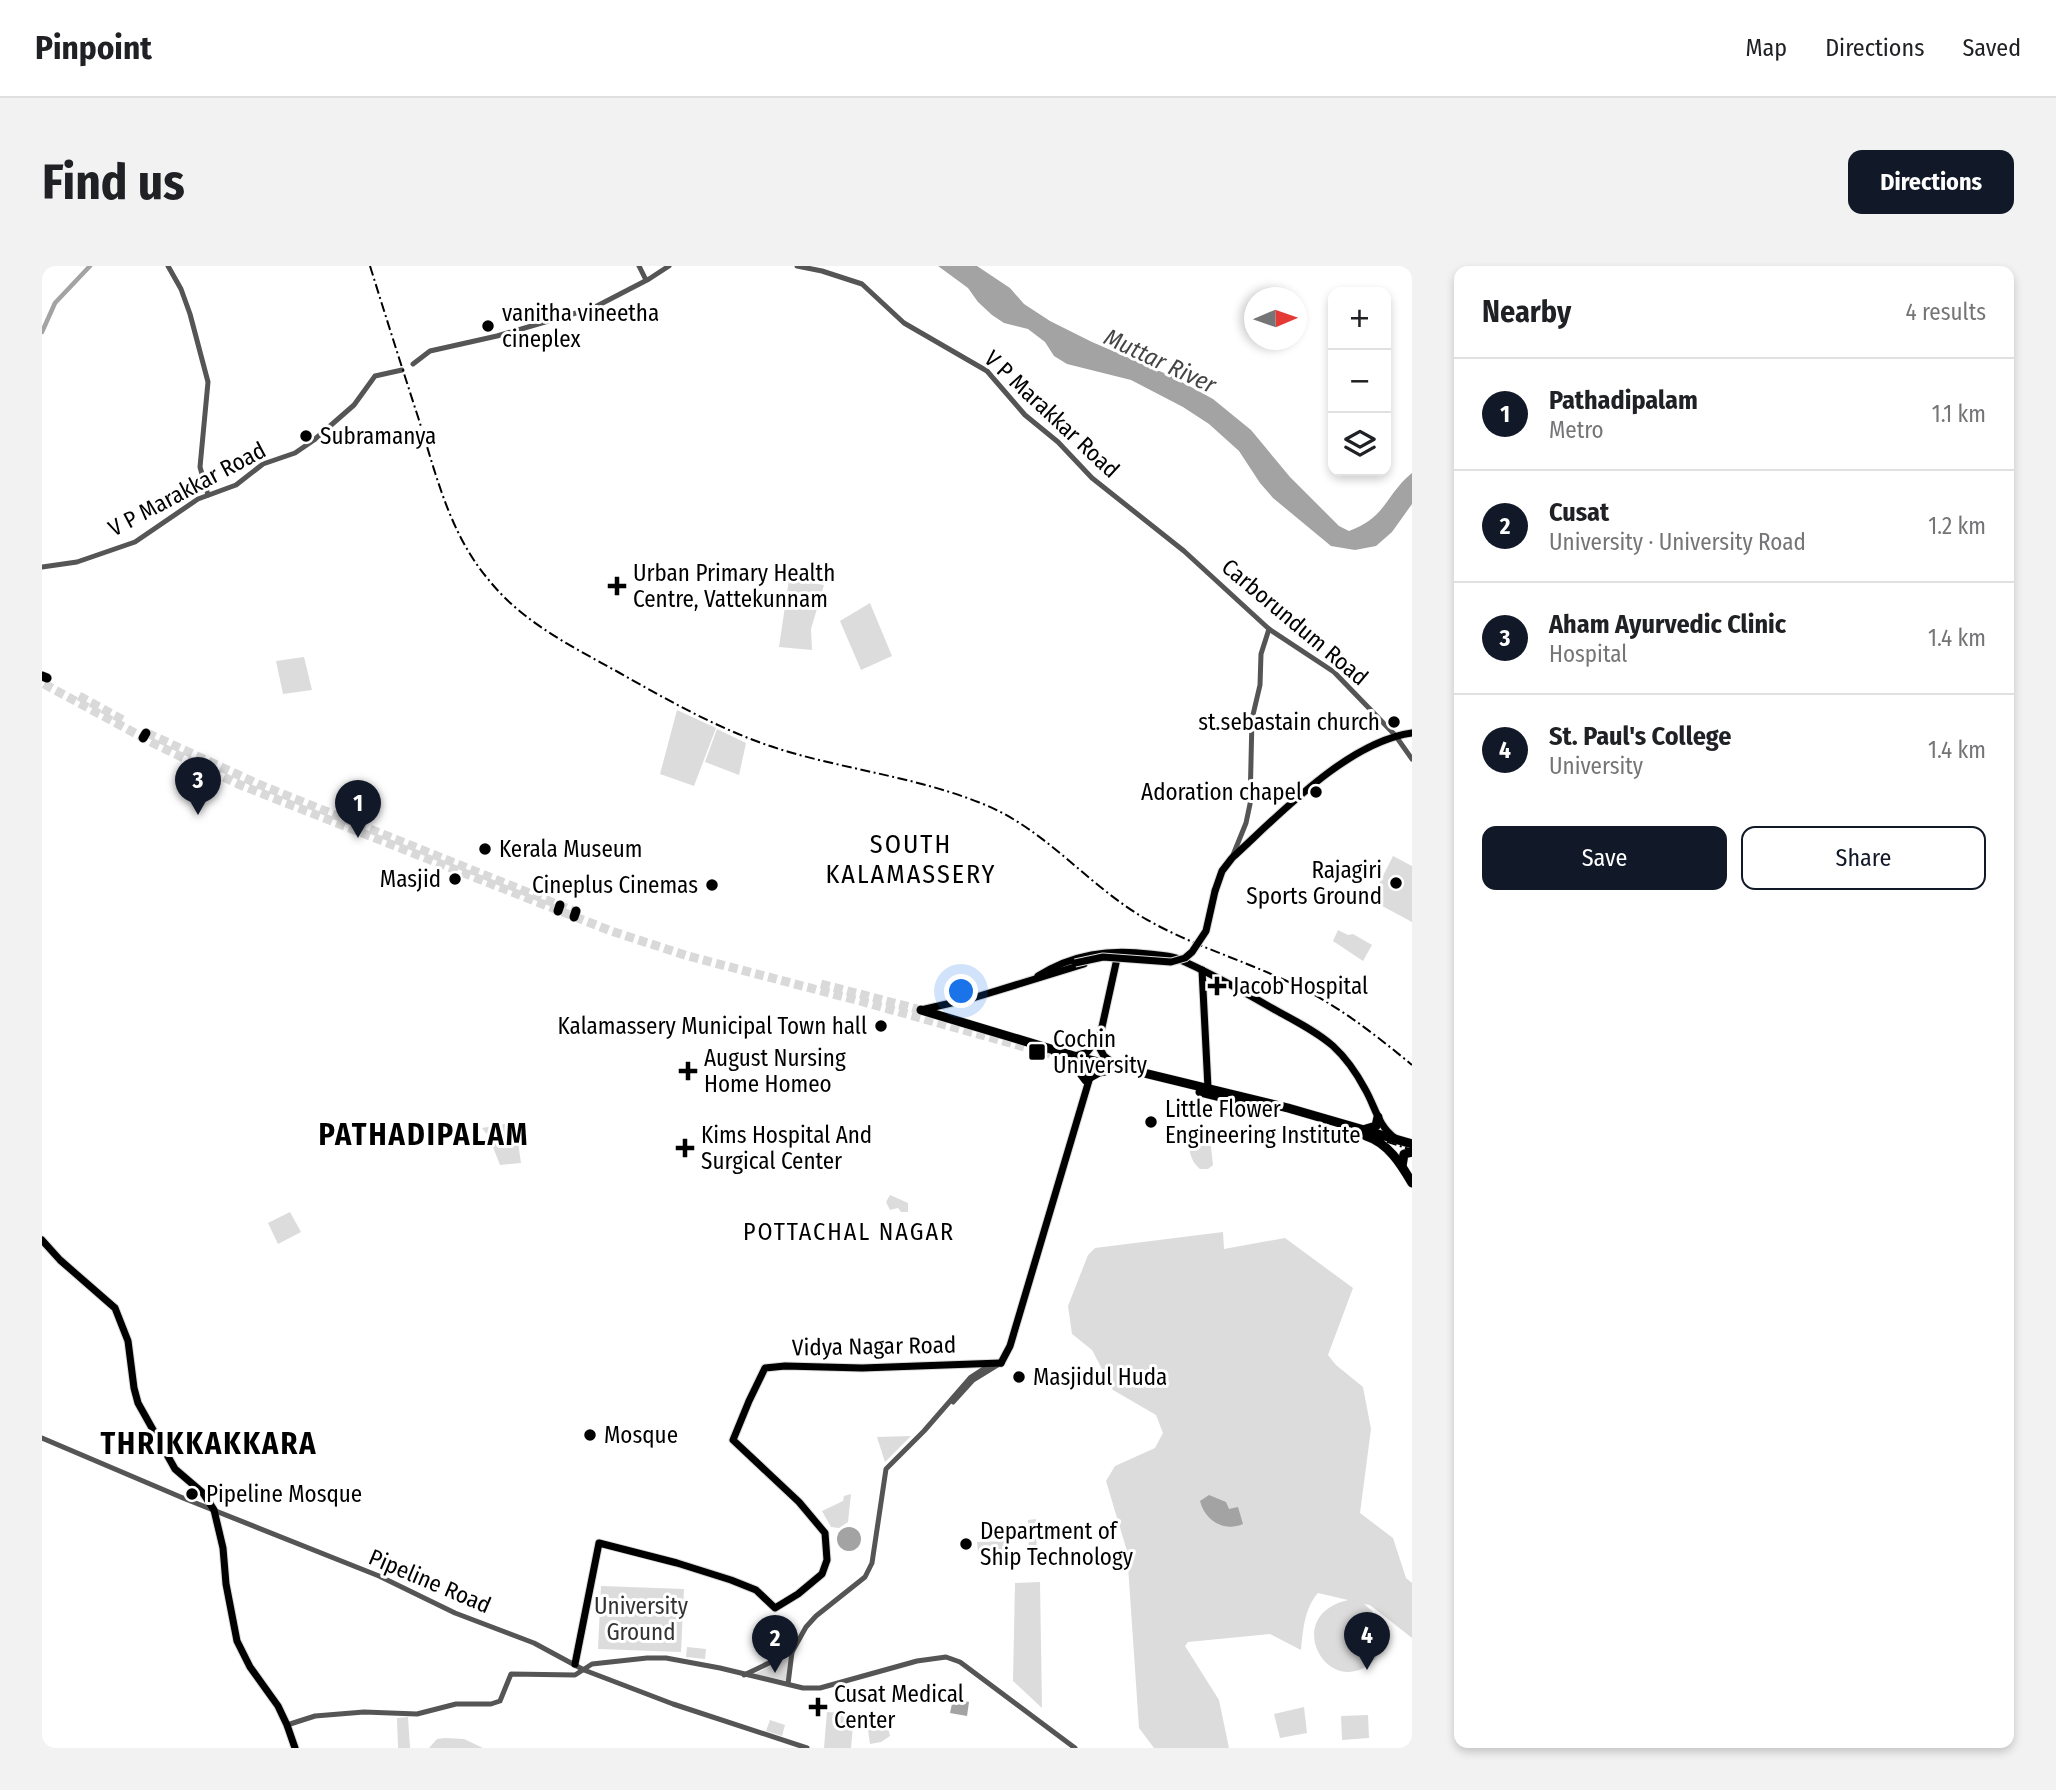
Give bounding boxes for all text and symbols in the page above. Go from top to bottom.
text: Pinpoint [35,28,152,68]
text: Map [1746,34,1787,62]
text: Directions [1825,34,1924,62]
text: Saved [1962,34,2021,62]
button: Directions [1848,150,2014,214]
text: Find us [42,153,185,212]
north arrow [1244,287,1307,350]
map controls [1328,287,1391,476]
button: + [1328,287,1391,350]
text: Nearby [1482,294,1571,330]
text: 4 results [1905,298,1986,326]
place label: vanitha vineetha cineplex [502,299,659,353]
marker: vanitha vineetha cineplex [480,318,496,334]
water label: Muttar River [1100,323,1221,399]
street label: V P Marakkar Road [979,344,1125,484]
button: − [1328,350,1391,413]
text: Pathadipalam [1549,385,1698,416]
text: 1 [1500,400,1510,428]
text: 1.1 km [1932,400,1986,428]
button: layers [1328,413,1391,476]
text: Metro [1549,416,1604,444]
place label: Subramanya [320,422,436,450]
marker: Subramanya [298,428,314,444]
street label: V P Marakkar Road [104,436,270,542]
text: Cusat [1549,497,1609,528]
text: 2 [1500,512,1510,540]
text: 1.2 km [1928,512,1986,540]
text: University · University Road [1549,528,1806,556]
street label: Carborundum Road [1216,553,1374,691]
place label: Urban Primary Health Centre, Vattekunnam [633,559,835,613]
marker: Urban Primary Health Centre, Vattekunnam [607,576,627,596]
text: Aham Ayurvedic Clinic [1549,609,1786,640]
text: 3 [1500,624,1510,652]
text: 1.4 km [1928,624,1986,652]
text: Hospital [1549,640,1627,668]
place label: st.sebastain church [1198,708,1380,736]
marker: st.sebastain church [1386,714,1402,730]
text: St. Paul's College [1549,721,1731,752]
text: 4 [1499,736,1511,764]
text: 1.4 km [1928,736,1986,764]
text: University [1549,752,1643,780]
pin: 3 [175,757,221,815]
place label: Adoration chapel [1141,778,1302,806]
pin: 1 [335,780,381,838]
marker: Adoration chapel [1308,784,1324,800]
button: Save [1482,826,1727,890]
button: Share [1741,826,1986,890]
district label: SOUTH KALAMASSERY [826,829,996,890]
place label: Kerala Museum [499,835,642,863]
marker: Kerala Museum [477,841,493,857]
place label: Rajagiri Sports Ground [1246,856,1382,910]
place label: Masjid [380,865,441,893]
marker: Masjid [447,871,463,887]
place label: Cineplus Cinemas [532,871,698,899]
marker: Rajagiri Sports Ground [1388,875,1404,891]
marker: Cineplus Cinemas [704,877,720,893]
place label: Jacob Hospital [1233,972,1368,1000]
your location [944,974,978,1008]
marker: Jacob Hospital [1207,976,1227,996]
place label: Kalamassery Municipal Town hall [558,1012,867,1040]
marker: Kalamassery Municipal Town hall [873,1018,889,1034]
place label: Cochin University [1053,1025,1148,1079]
marker: Cochin University [1027,1042,1047,1062]
place label: August Nursing Home Homeo [704,1044,846,1098]
marker: August Nursing Home Homeo [678,1061,698,1081]
place label: Little Flower Engineering Institute [1165,1095,1361,1149]
marker: Little Flower Engineering Institute [1143,1114,1159,1130]
district label: PATHADIPALAM [319,1117,529,1153]
place label: Kims Hospital And Surgical Center [701,1121,872,1175]
marker: Kims Hospital And Surgical Center [675,1138,695,1158]
district label: POTTACHAL NAGAR [743,1218,955,1246]
street label: Vidya Nagar Road [792,1331,956,1361]
place label: Masjidul Huda [1033,1363,1167,1391]
marker: Masjidul Huda [1011,1369,1027,1385]
place label: Mosque [604,1421,678,1449]
district label: THRIKKAKKARA [100,1426,318,1462]
marker: Mosque [582,1427,598,1443]
place label: Pipeline Mosque [206,1480,362,1508]
marker: Pipeline Mosque [184,1486,200,1502]
place label: Department of Ship Technology [980,1517,1134,1571]
marker: Department of Ship Technology [958,1536,974,1552]
street label: Pipeline Road [365,1543,495,1619]
park label: University Ground [594,1592,689,1646]
pin: 4 [1344,1612,1390,1670]
pin: 2 [752,1615,798,1673]
place label: Cusat Medical Center [834,1680,964,1734]
marker: Cusat Medical Center [808,1697,828,1717]

